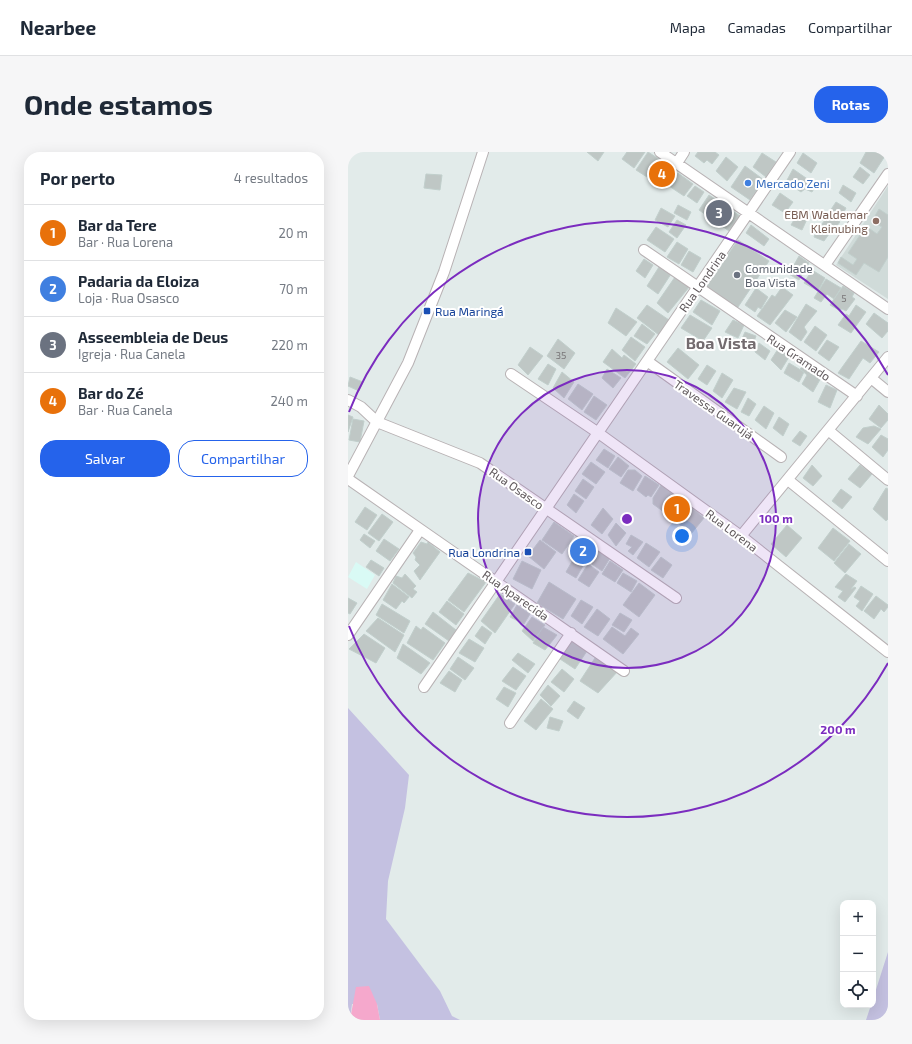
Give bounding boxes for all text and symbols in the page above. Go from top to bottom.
text: Nearbee [20,16,96,39]
text: Mapa [670,19,706,36]
text: Camadas [728,19,786,36]
text: Compartilhar [808,19,892,36]
button: Rotas [814,86,888,123]
text: Onde estamos [24,87,213,121]
pin: 4 [649,159,675,189]
text: Por perto [40,168,115,188]
text: 4 resultados [234,170,308,186]
place label: Mercado Zeni [756,176,830,190]
marker: Mercado Zeni [743,178,753,188]
pin: 3 [706,198,732,228]
place label: EBM Waldemar Kleinubing [784,207,868,235]
text: Bar da Tere [78,216,157,234]
marker: EBM Waldemar Kleinubing [871,216,881,226]
text: 1 [50,225,56,241]
text: 20 m [279,225,308,241]
text: Bar · Rua Lorena [78,234,173,250]
street label: Rua Londrina [676,248,728,314]
place label: Comunidade Boa Vista [745,261,813,289]
marker: Comunidade Boa Vista [732,270,742,280]
text: Padaria da Eloiza [78,272,199,290]
text: 2 [49,281,57,297]
text: 70 m [279,281,308,297]
text: Loja · Rua Osasco [78,290,179,306]
house number: 5 [841,292,847,304]
place label: Rua Maringá [435,304,504,318]
marker: Rua Maringá [422,306,432,316]
text: Asseembleia de Deus [78,328,228,346]
street label: Rua Gramado [765,331,833,383]
district label: Boa Vista [686,333,756,352]
text: 3 [49,337,57,353]
text: 220 m [271,337,308,353]
text: Igreja · Rua Canela [78,346,186,362]
house number: 35 [556,349,566,361]
street label: Travessa Guarujá [671,376,756,442]
text: Bar do Zé [78,384,144,402]
text: 4 [49,393,57,409]
text: 240 m [271,393,308,409]
text: Bar · Rua Canela [78,402,173,418]
button: Salvar [40,440,170,477]
button: Compartilhar [178,440,308,477]
street label: Rua Osasco [487,464,547,512]
pin: 1 [664,494,690,524]
street label: Rua Lorena [703,506,761,554]
text: 100 m [759,511,793,525]
centre of rings [620,512,634,526]
your location [672,526,692,546]
pin: 2 [570,536,596,566]
place label: Rua Londrina [448,545,520,559]
marker: Rua Londrina [523,547,533,557]
street label: Rua Aparecida [480,567,552,623]
text: 200 m [820,722,856,736]
map controls [840,900,876,1008]
button: + [840,900,876,936]
button: − [840,936,876,972]
button: locate [840,972,876,1008]

